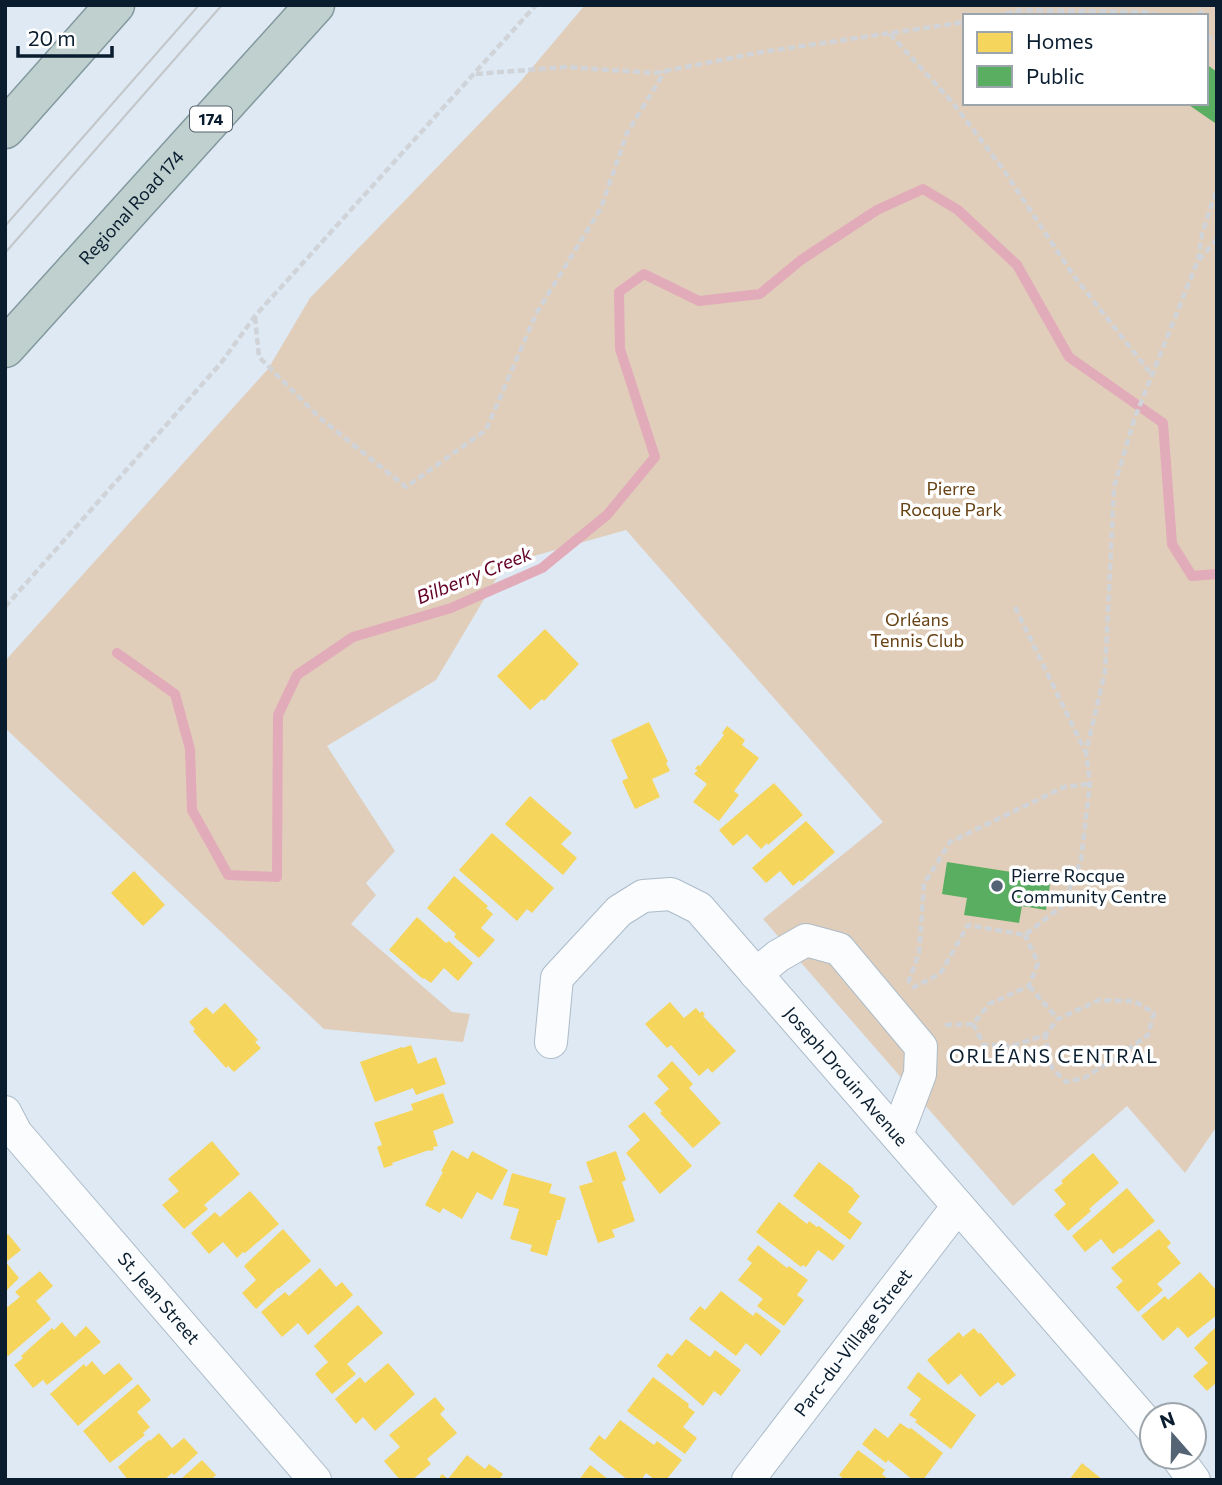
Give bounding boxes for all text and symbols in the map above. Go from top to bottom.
scale bar [18,14,112,58]
legend [963,14,1208,105]
text: 20 m [28,25,76,50]
text: Homes [1026,28,1093,53]
text: Public [1026,63,1084,88]
road number: 174 [190,106,232,132]
street label: Regional Road 174 [74,145,188,269]
park label: Pierre Rocque Park [900,477,1002,520]
water label: Bilberry Creek [413,541,536,608]
park label: Orléans Tennis Club [870,608,964,651]
place label: Pierre Rocque Community Centre [1011,864,1167,907]
marker: Pierre Rocque Community Centre [989,878,1005,894]
street label: Joseph Drouin Avenue [780,1002,913,1150]
district label: ORLÉANS CENTRAL [949,1044,1159,1067]
street label: St. Jean Street [114,1247,205,1348]
street label: Parc-du-Village Street [789,1264,916,1420]
north arrow [1138,1401,1208,1471]
text: N [1156,1406,1178,1433]

